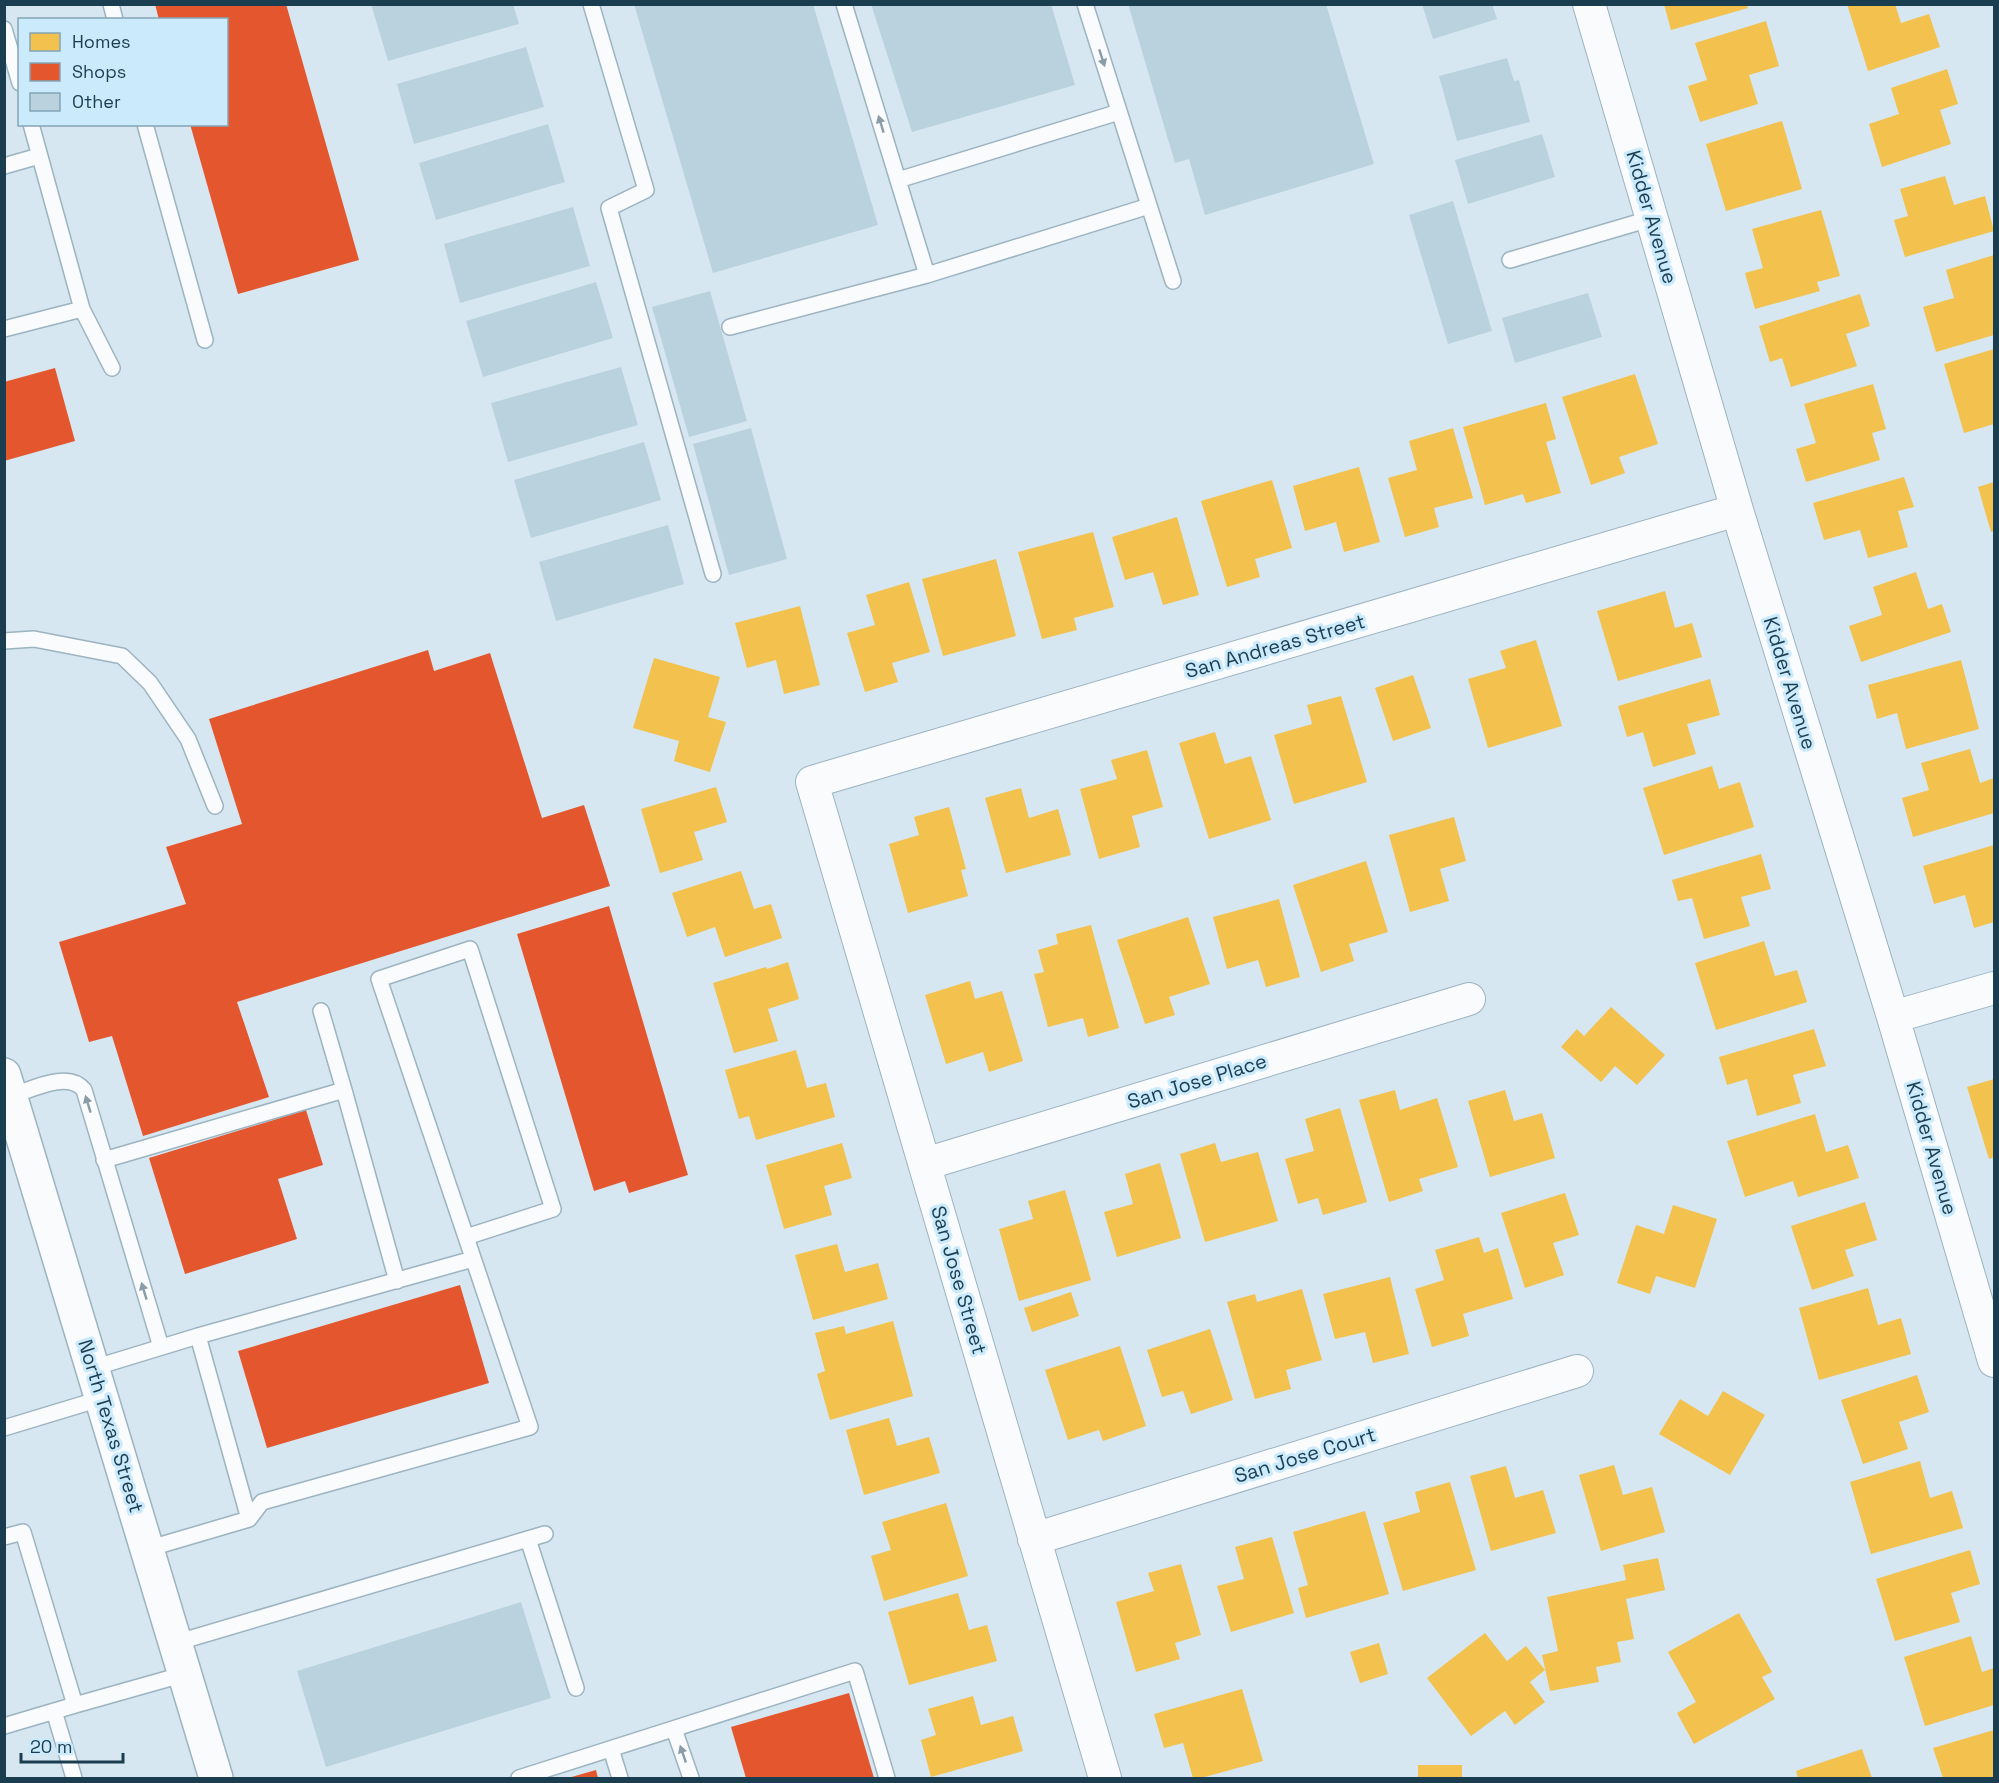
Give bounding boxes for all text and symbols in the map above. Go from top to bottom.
legend [18,18,228,126]
text: Homes [72,30,131,53]
one-way arrow [1098,49,1107,67]
text: Shops [72,60,126,83]
text: Other [72,90,121,113]
one-way arrow [876,115,885,133]
street label: Kidder Avenue [1621,147,1683,287]
street label: San Andreas Street [1182,608,1368,684]
street label: Kidder Avenue [1757,613,1823,753]
street label: San Jose Place [1124,1047,1270,1115]
street label: Kidder Avenue [1901,1078,1963,1218]
one-way arrow [83,1095,92,1113]
street label: San Jose Street [925,1203,993,1357]
one-way arrow [139,1282,148,1300]
street label: North Texas Street [72,1336,150,1516]
street label: San Jose Court [1231,1421,1379,1489]
scale bar [21,1726,123,1764]
text: 20 m [30,1735,73,1758]
one-way arrow [677,1745,687,1763]

